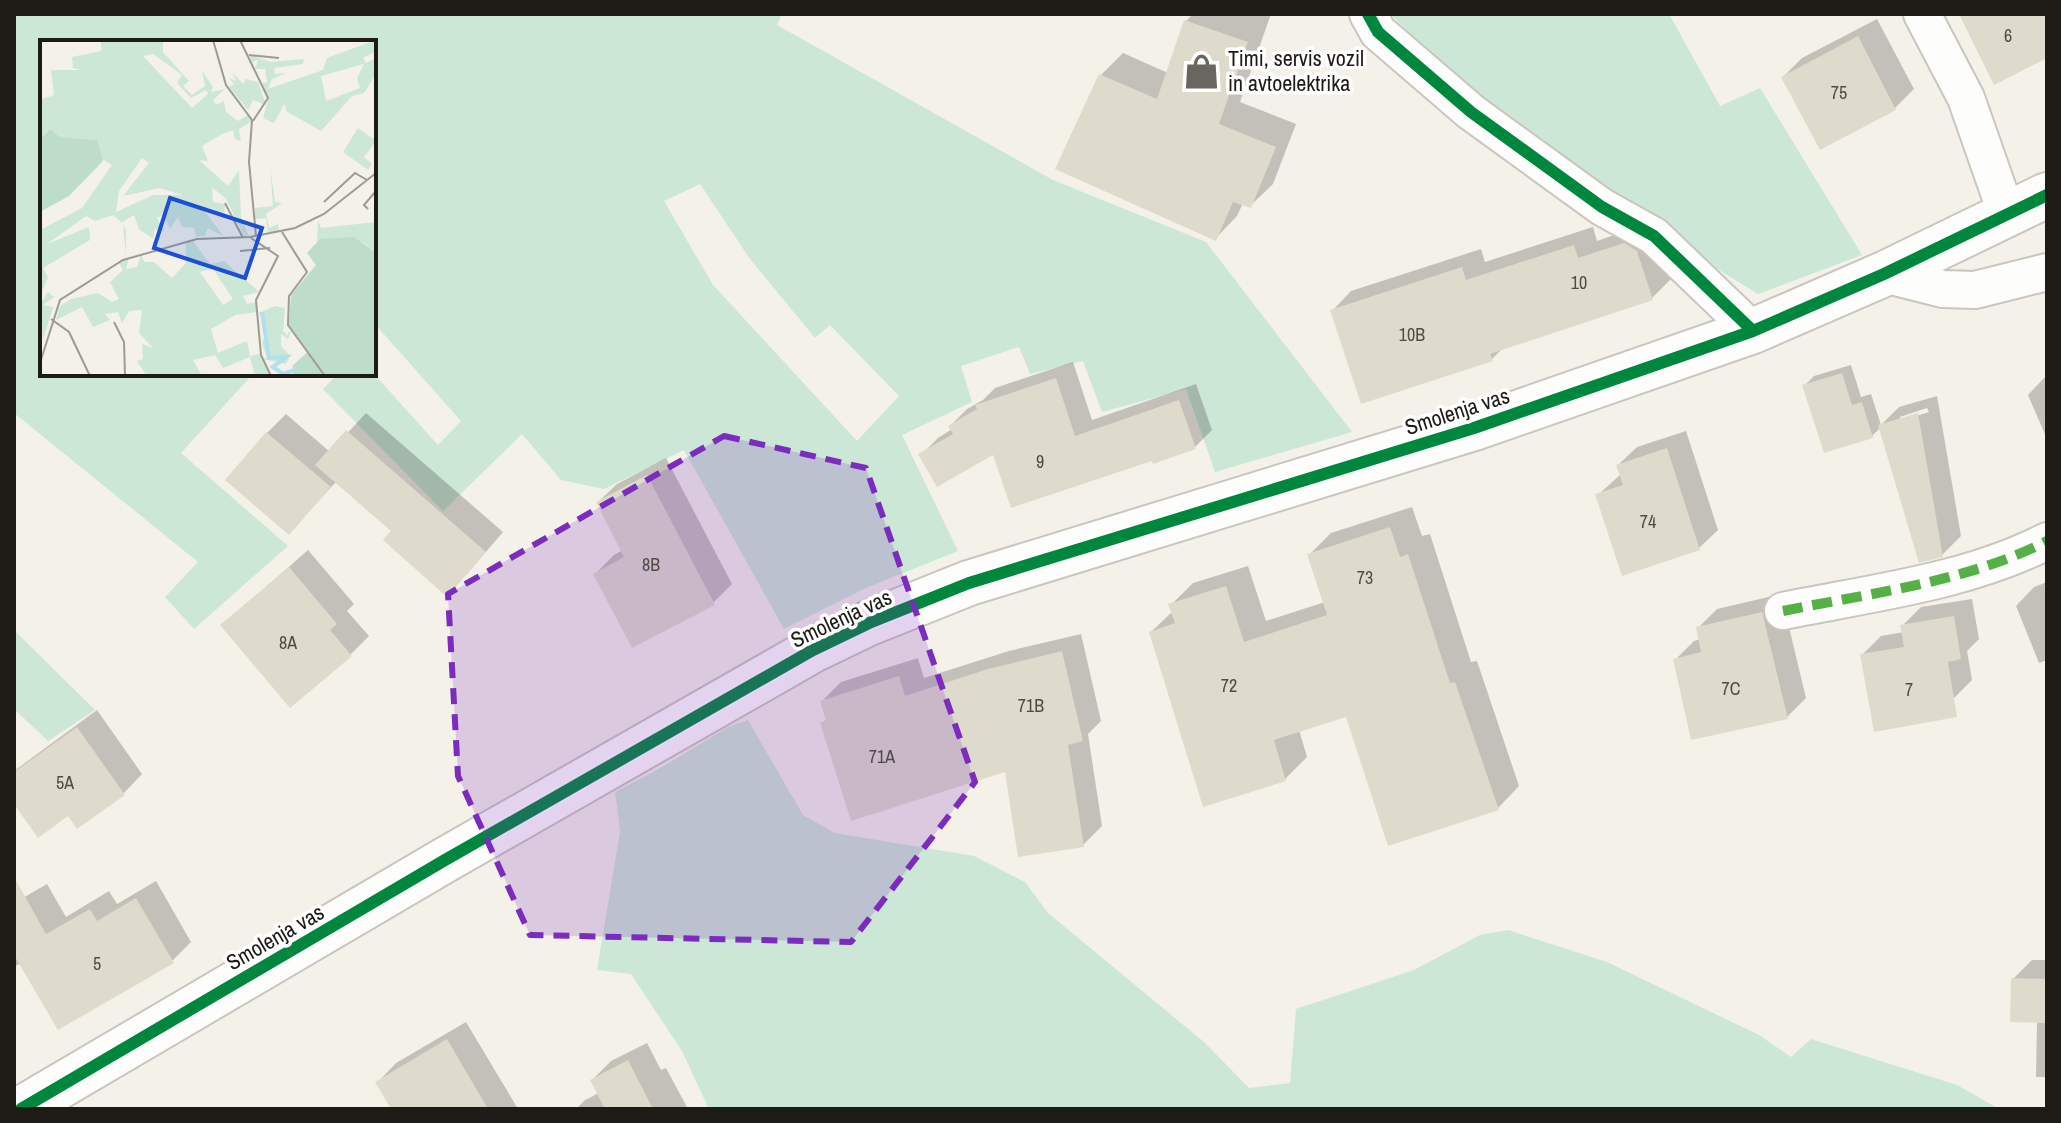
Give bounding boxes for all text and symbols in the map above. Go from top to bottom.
house number: 6 [2004,23,2012,48]
inset map [40,40,376,376]
place label: Timi, servis vozil in avtoelektrika [1228,43,1364,98]
shop icon: Timi, servis vozil in avtoelektrika [1183,52,1221,90]
house number: 75 [1831,80,1847,105]
house number: 10 [1571,270,1587,295]
house number: 10B [1399,322,1425,347]
street label: Smolenja vas [1401,380,1513,442]
house number: 9 [1036,449,1044,474]
house number: 74 [1640,509,1656,534]
house number: 8B [642,552,660,577]
house number: 73 [1357,565,1373,590]
street label: Smolenja vas [786,582,896,654]
house number: 8A [279,630,297,655]
house number: 72 [1221,673,1237,698]
house number: 7C [1722,676,1740,701]
house number: 7 [1905,677,1913,702]
house number: 71B [1018,693,1044,718]
house number: 71A [869,744,895,769]
house number: 5A [56,770,74,795]
street label: Smolenja vas [221,897,329,977]
house number: 5 [93,951,101,976]

